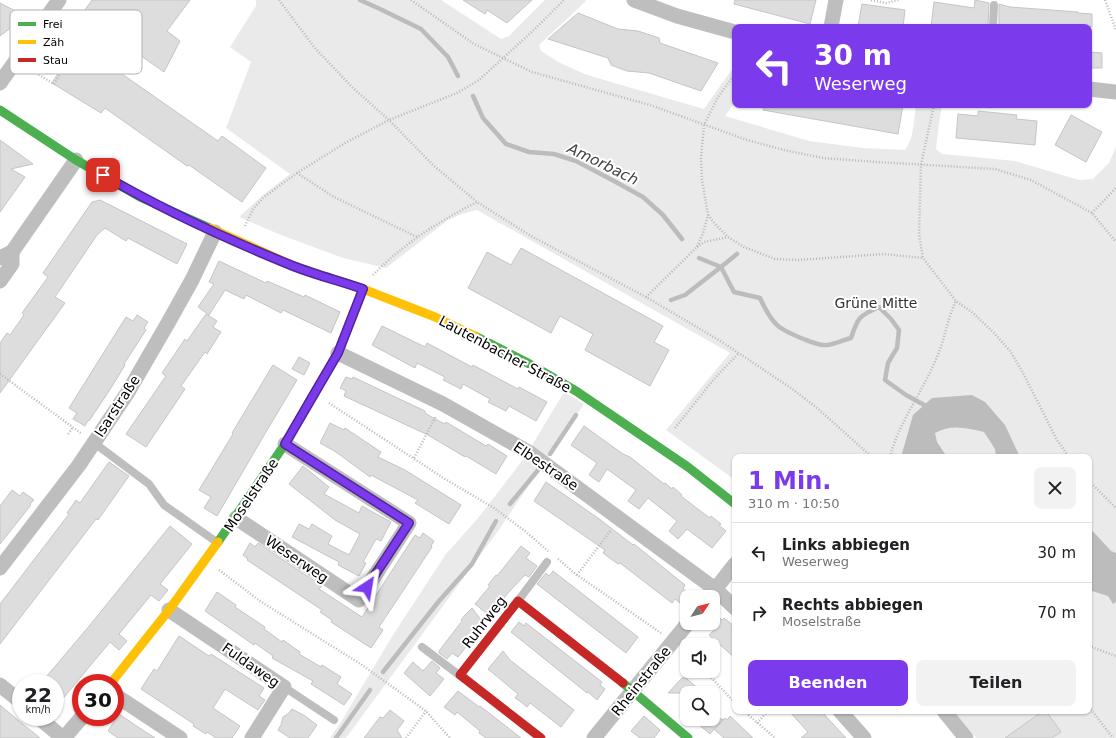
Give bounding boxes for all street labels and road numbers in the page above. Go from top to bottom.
street label: Lautenbacher Straße [436,312,574,396]
street label: Isarstraße [91,372,143,440]
street label: Elbestraße [511,438,581,494]
street label: Moselstraße [221,455,281,535]
street label: Weserweg [263,532,331,586]
street label: Ruhrweg [459,593,509,651]
street label: Fuldaweg [219,639,283,691]
street label: Rheinstraße [608,643,674,719]

